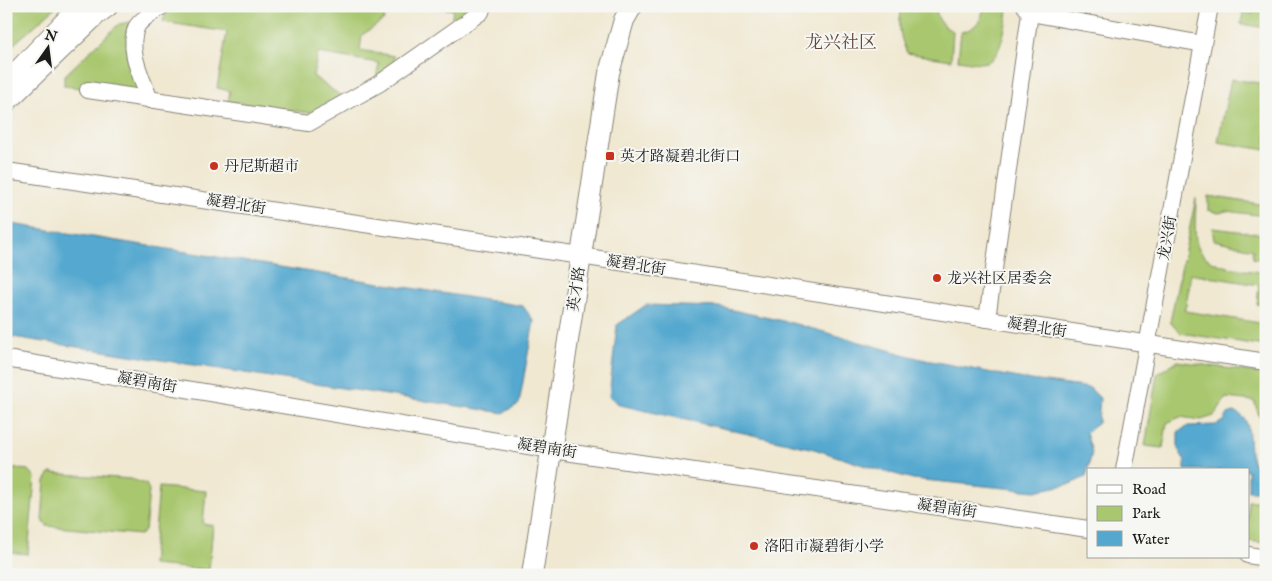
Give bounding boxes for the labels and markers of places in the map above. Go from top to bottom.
place label: 英才路凝碧北街口 [620,147,740,166]
marker: 英才路凝碧北街口 [604,150,616,162]
place label: 丹尼斯超市 [224,157,299,176]
marker: 丹尼斯超市 [208,160,220,172]
place label: 龙兴社区居委会 [947,269,1052,288]
marker: 龙兴社区居委会 [931,272,943,284]
place label: 洛阳市凝碧街小学 [764,537,884,556]
marker: 洛阳市凝碧街小学 [748,540,760,552]

